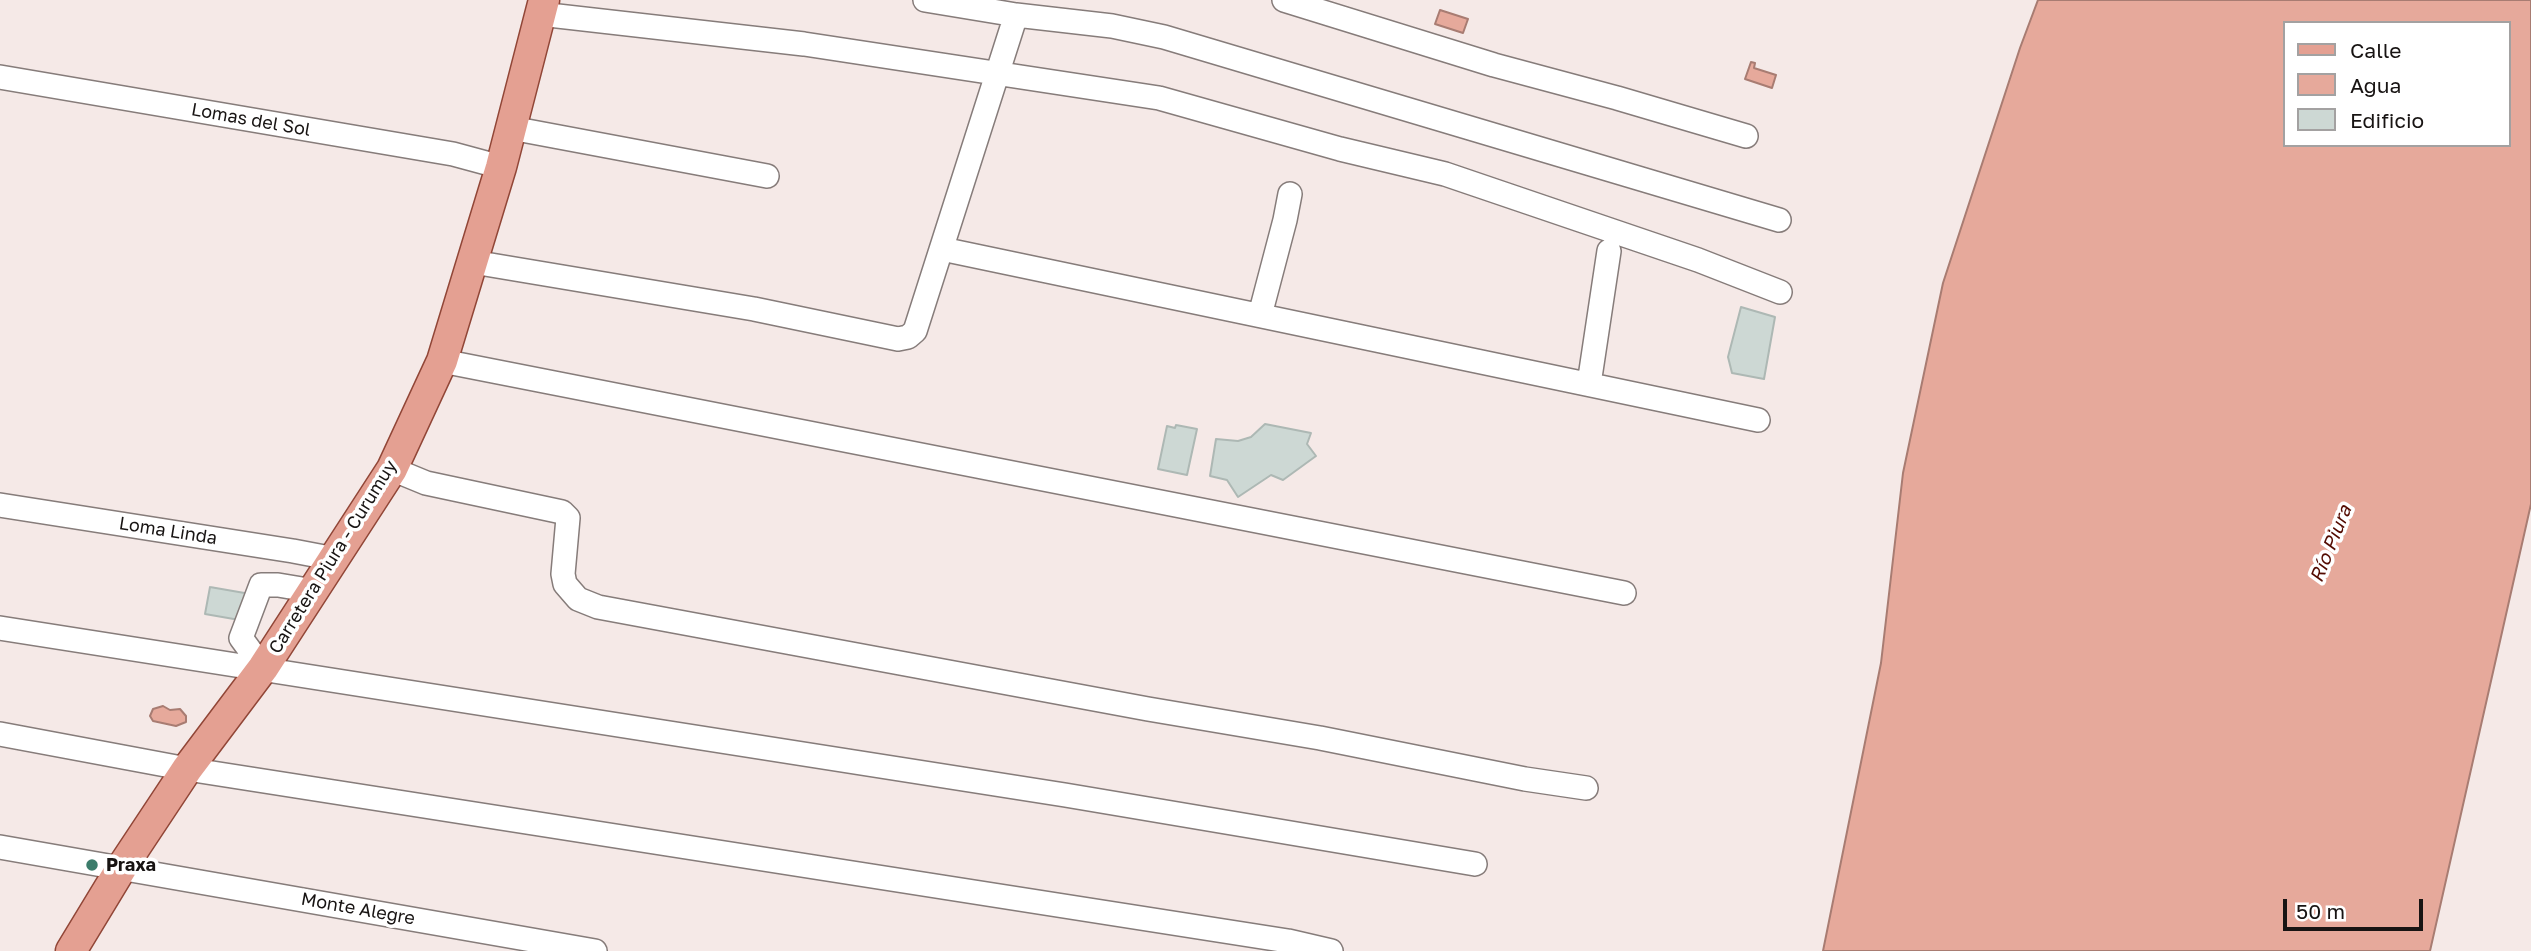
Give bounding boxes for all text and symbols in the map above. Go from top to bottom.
legend [2282,21,2510,147]
text: Calle [2350,37,2402,63]
text: Agua [2350,72,2401,98]
street label: Lomas del Sol [190,99,312,141]
text: Edificio [2350,107,2424,133]
street label: Carretera Piura - Curumuy [264,456,402,658]
water label: Río Piura [2305,502,2357,586]
street label: Loma Linda [117,513,219,549]
place label: Praxa [106,854,156,876]
marker: Praxa [84,857,100,873]
scale bar [2286,884,2426,928]
street label: Monte Alegre [299,888,417,930]
text: 50 m [2296,898,2345,924]

